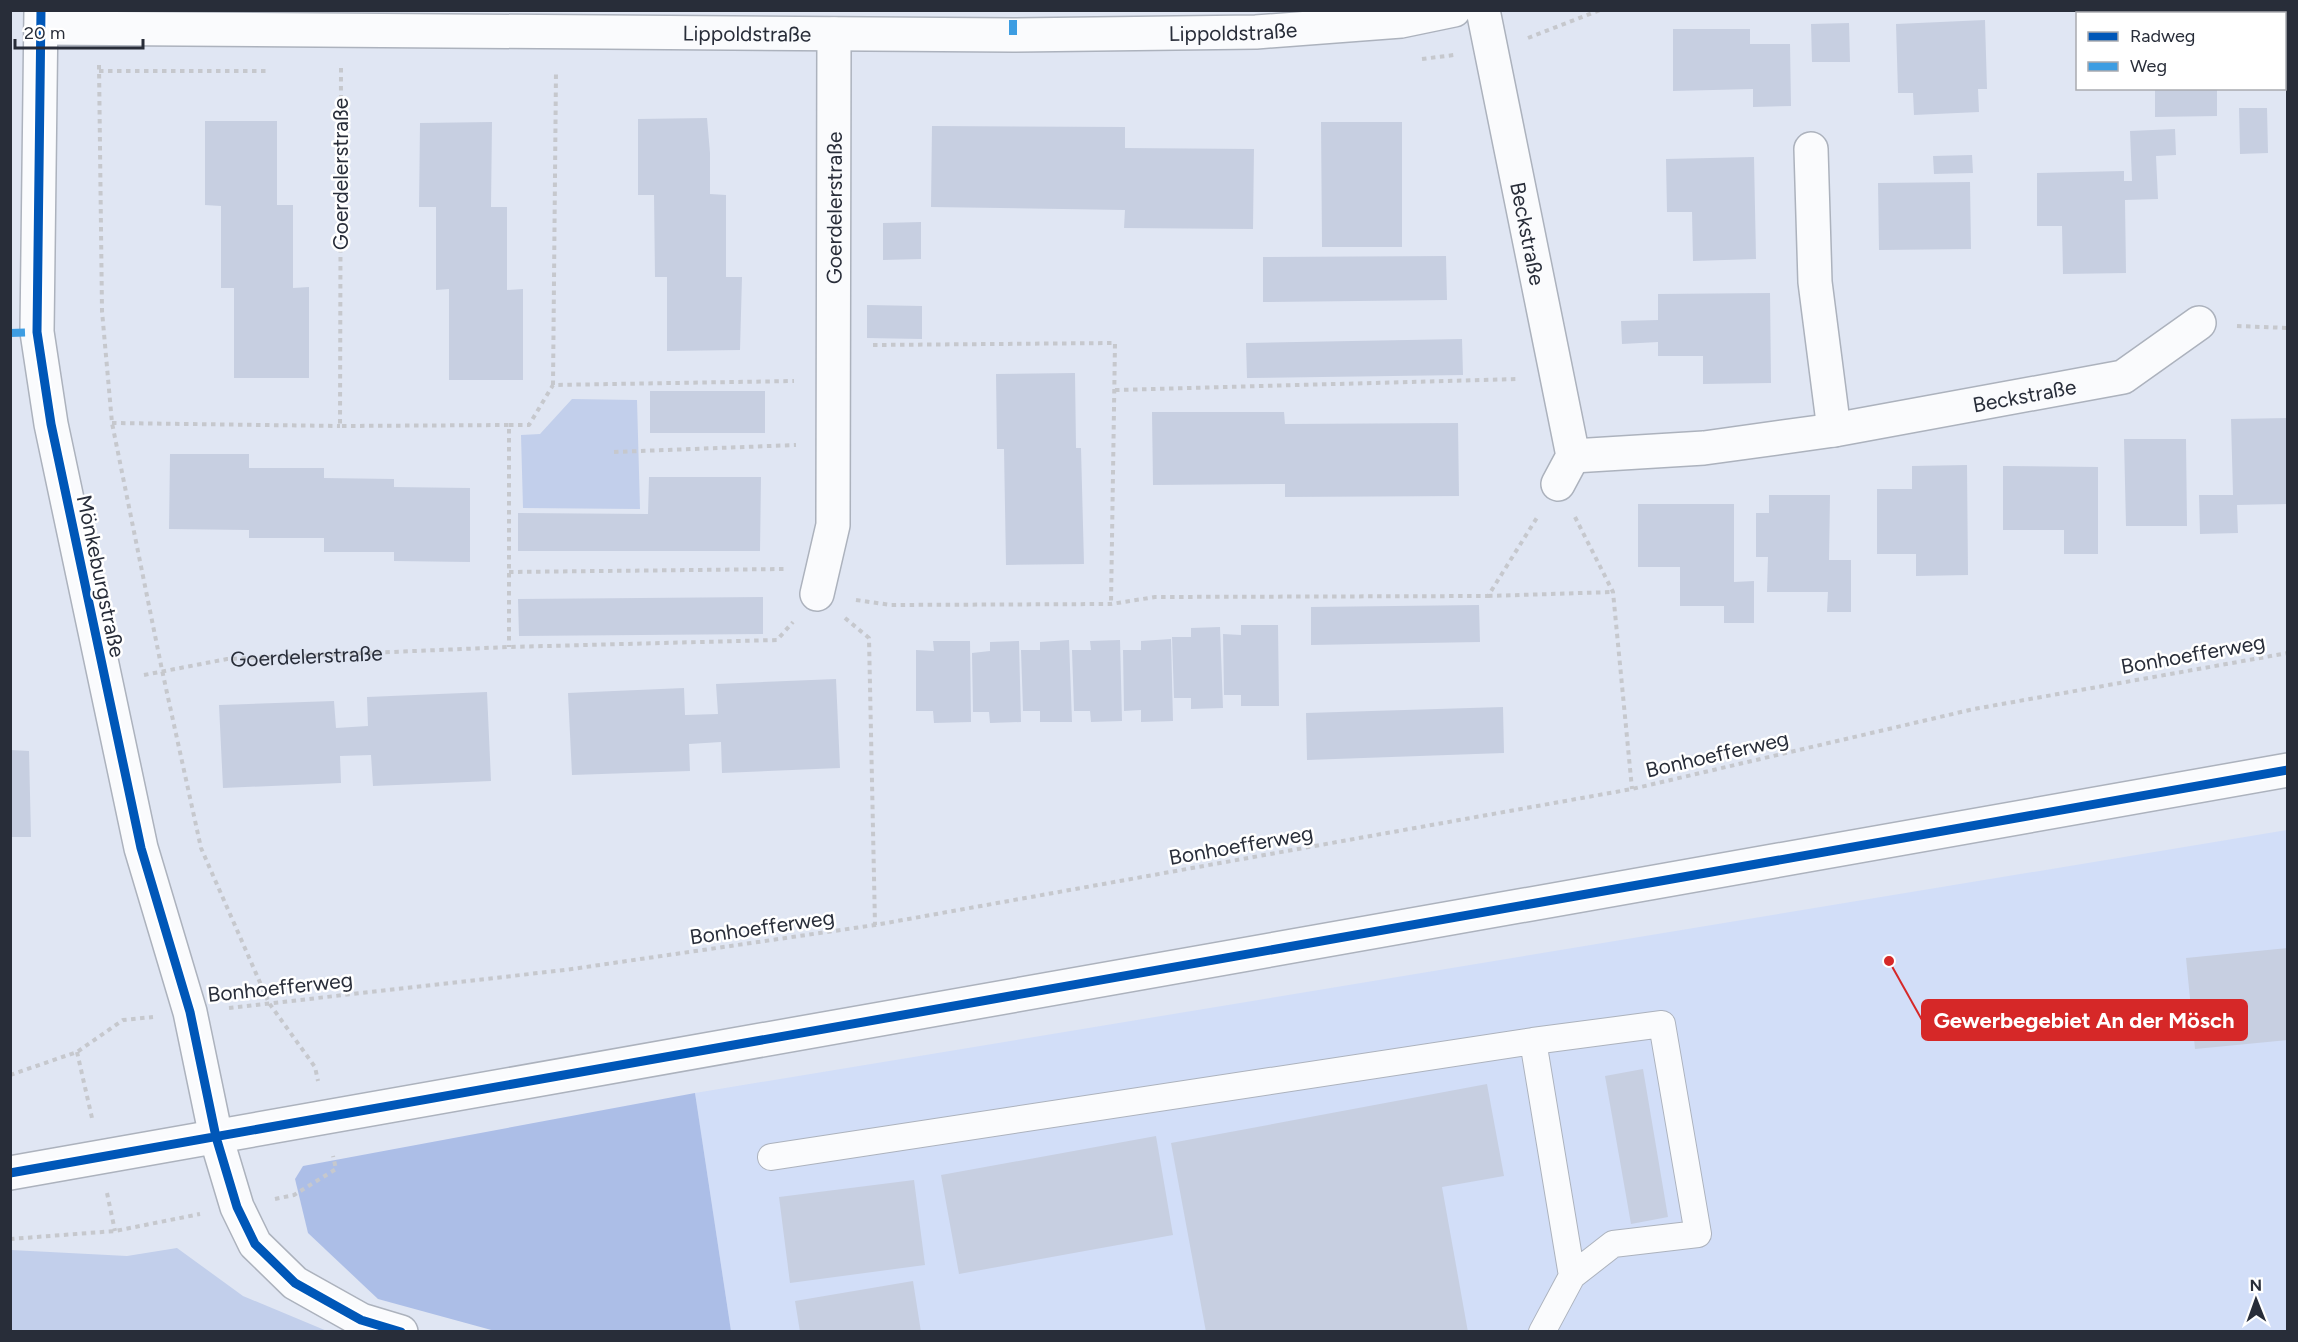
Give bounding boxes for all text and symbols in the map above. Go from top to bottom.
scale bar [15,12,142,50]
legend [2076,12,2286,90]
street label: Lippoldstraße [1168,16,1298,46]
street label: Lippoldstraße [683,20,811,46]
text: 20 m [24,22,65,44]
text: Radweg [2130,25,2195,47]
text: Weg [2130,55,2167,77]
street label: Goerdelerstraße [328,98,353,250]
street label: Goerdelerstraße [821,131,846,284]
street label: Beckstraße [1505,180,1551,287]
street label: Beckstraße [1971,373,2078,417]
street label: Mönkeburgstraße [72,493,130,659]
street label: Bonhoefferweg [2119,629,2267,679]
street label: Goerdelerstraße [230,640,383,671]
street label: Bonhoefferweg [1643,725,1791,783]
street label: Bonhoefferweg [1167,820,1315,870]
street label: Bonhoefferweg [688,904,836,950]
street label: Bonhoefferweg [206,967,354,1007]
callout: Gewerbegebiet An der Mösch [1922,1000,2247,1040]
text: Gewerbegebiet An der Mösch [1933,1007,2235,1034]
north arrow [2226,1270,2286,1330]
text: N [2249,1276,2262,1295]

